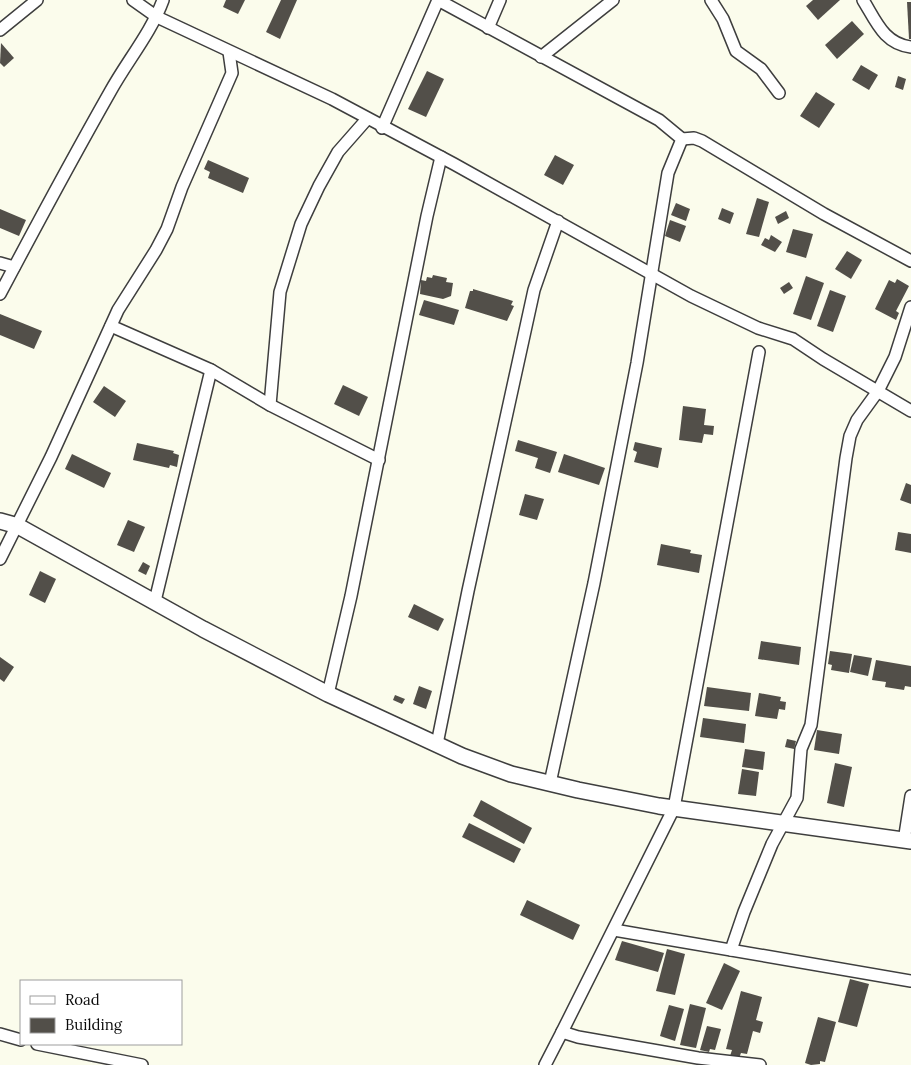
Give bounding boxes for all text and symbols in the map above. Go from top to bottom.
legend [20,980,182,1045]
text: Road [65,990,100,1009]
text: Building [65,1015,123,1034]

